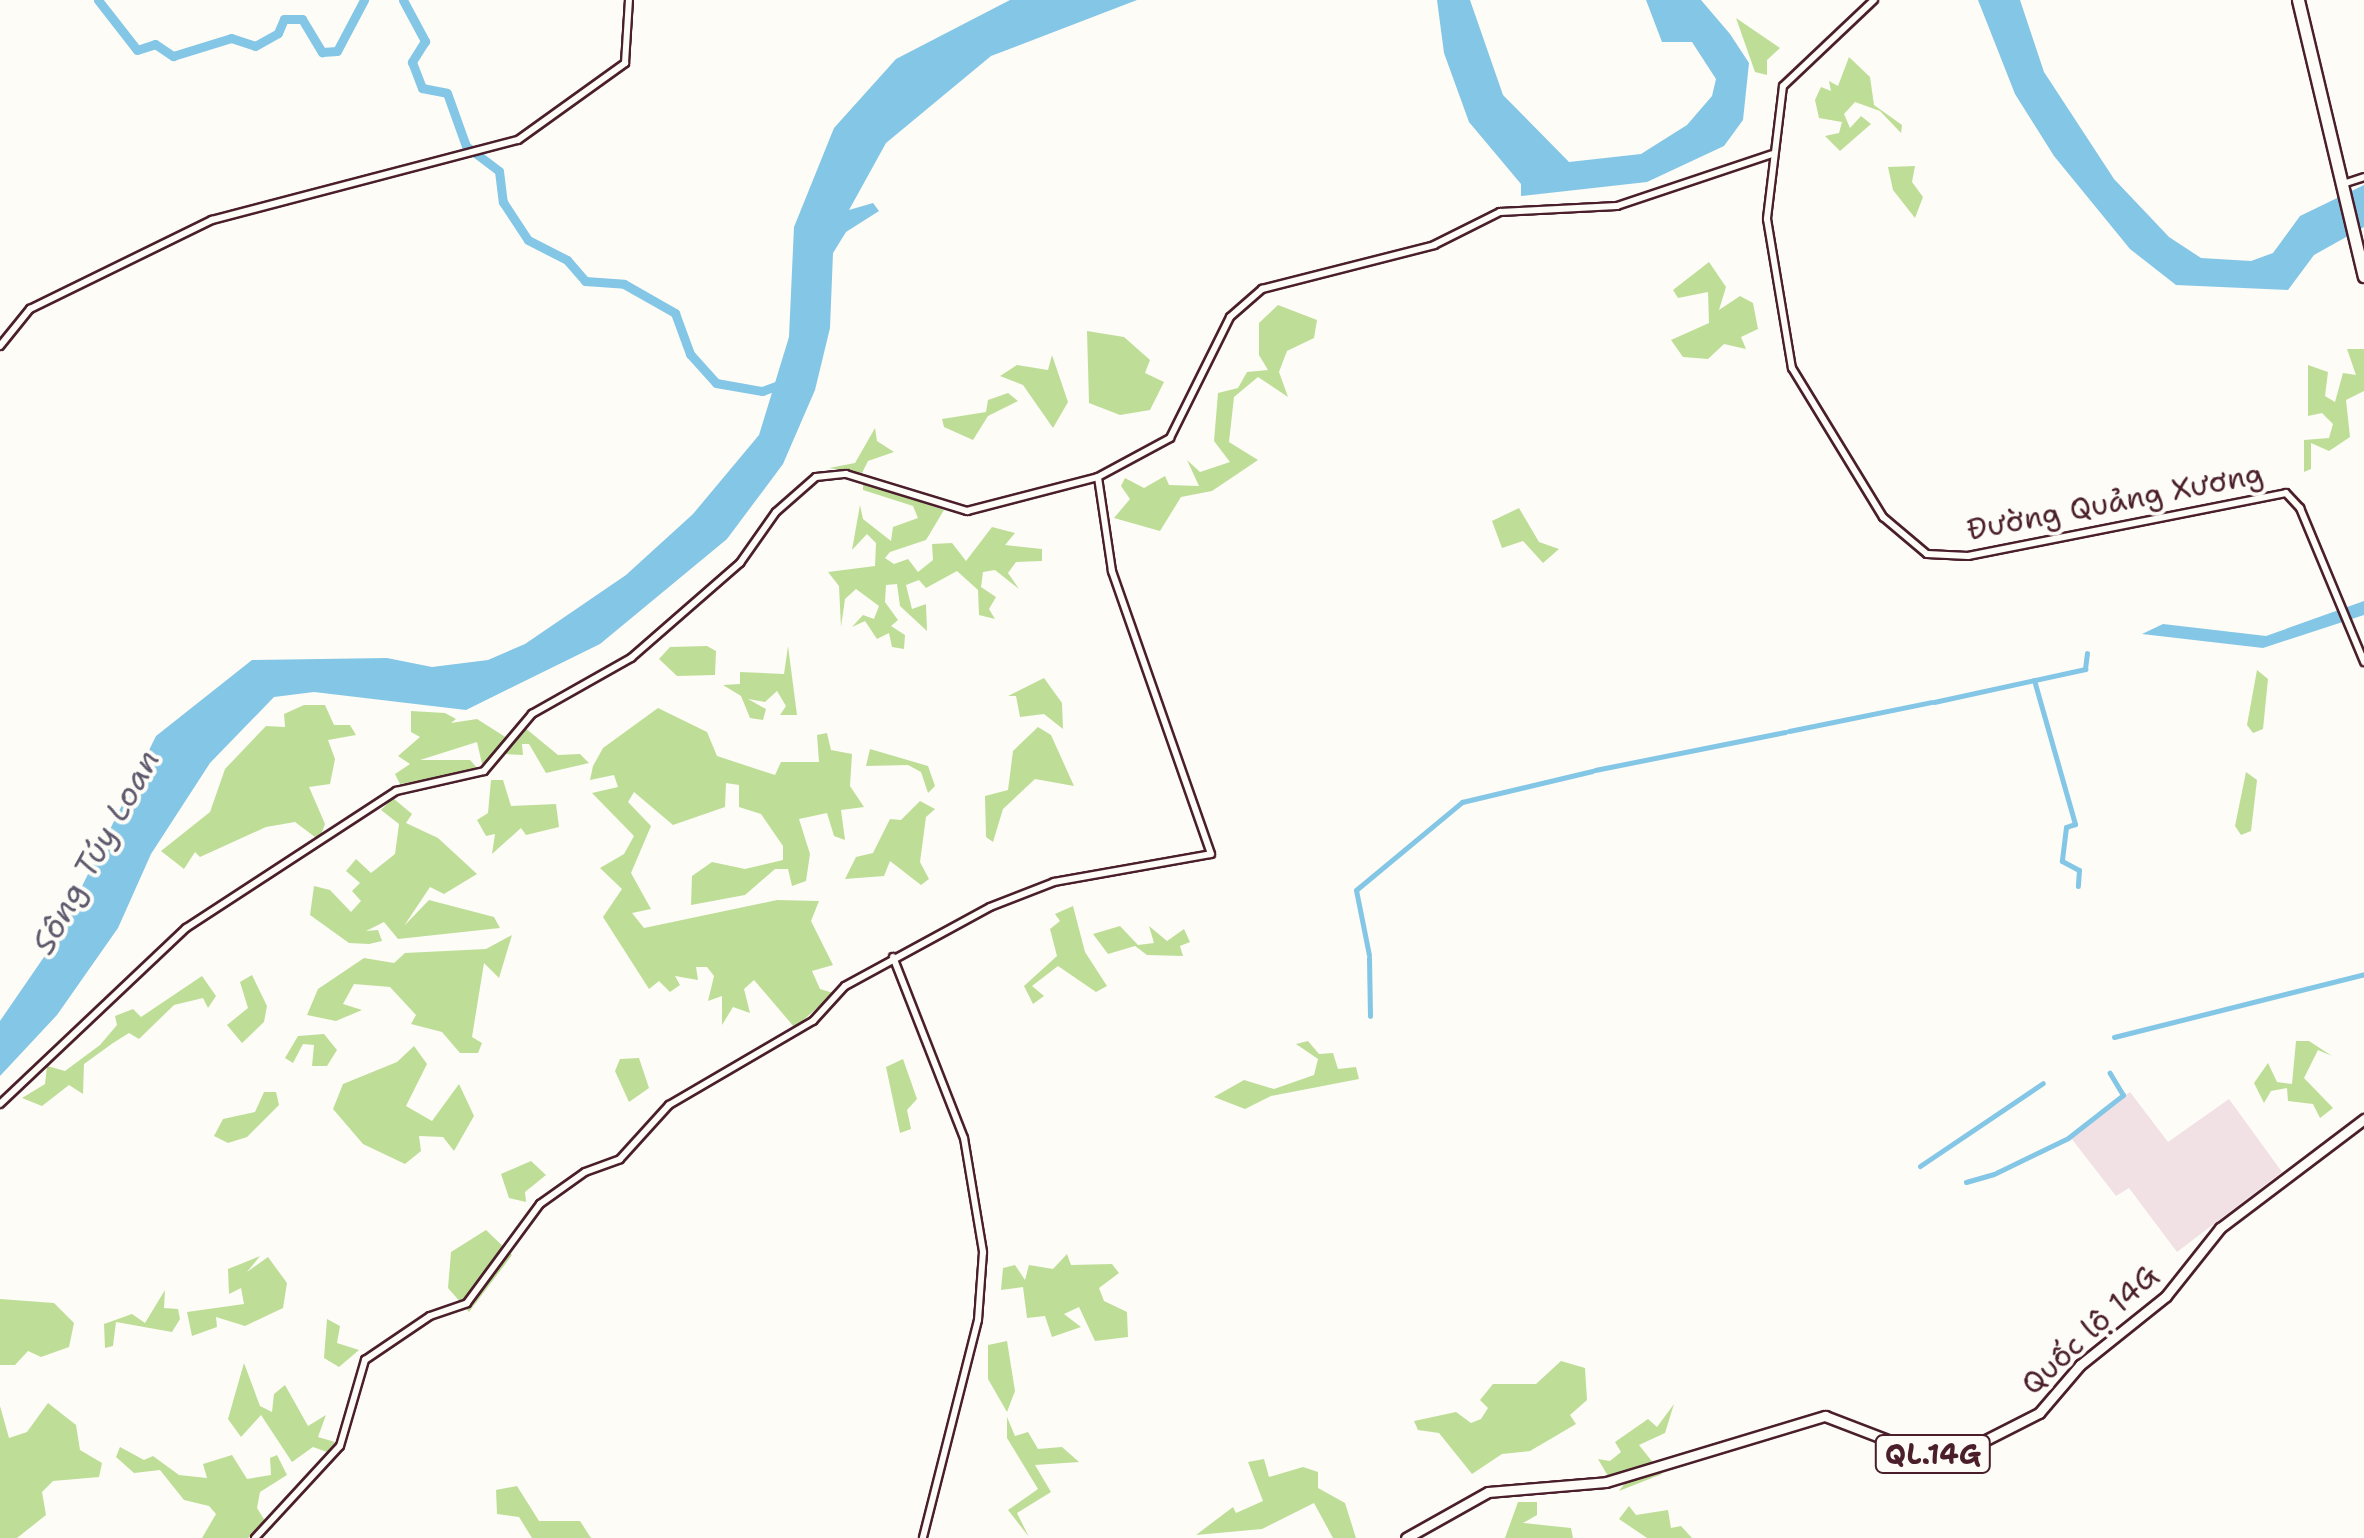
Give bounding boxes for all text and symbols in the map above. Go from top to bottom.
street label: Đường Quảng Xương [1964,456,2266,548]
water label: Sông Túy Loan [24,743,168,961]
street label: Quốc lộ 14G [2014,1257,2166,1403]
road number: QL.14G [1873,1431,1993,1477]

